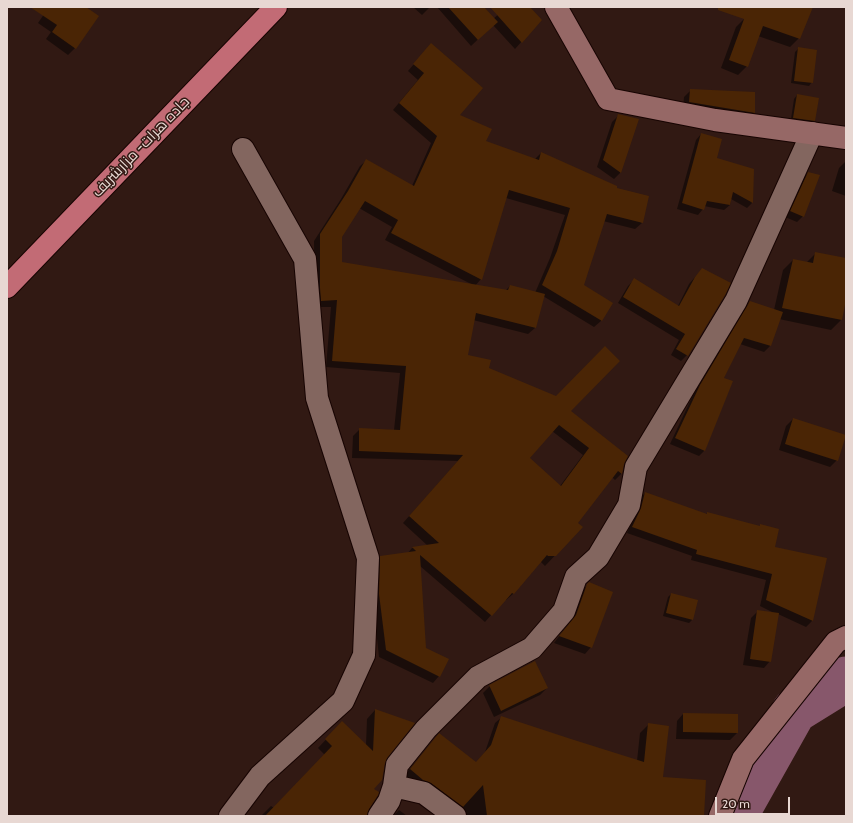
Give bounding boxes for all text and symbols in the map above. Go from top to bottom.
street label: جاده هرات- مزارشریف [88,93,194,201]
scale bar [717,789,792,815]
text: 20 m [722,796,750,811]

